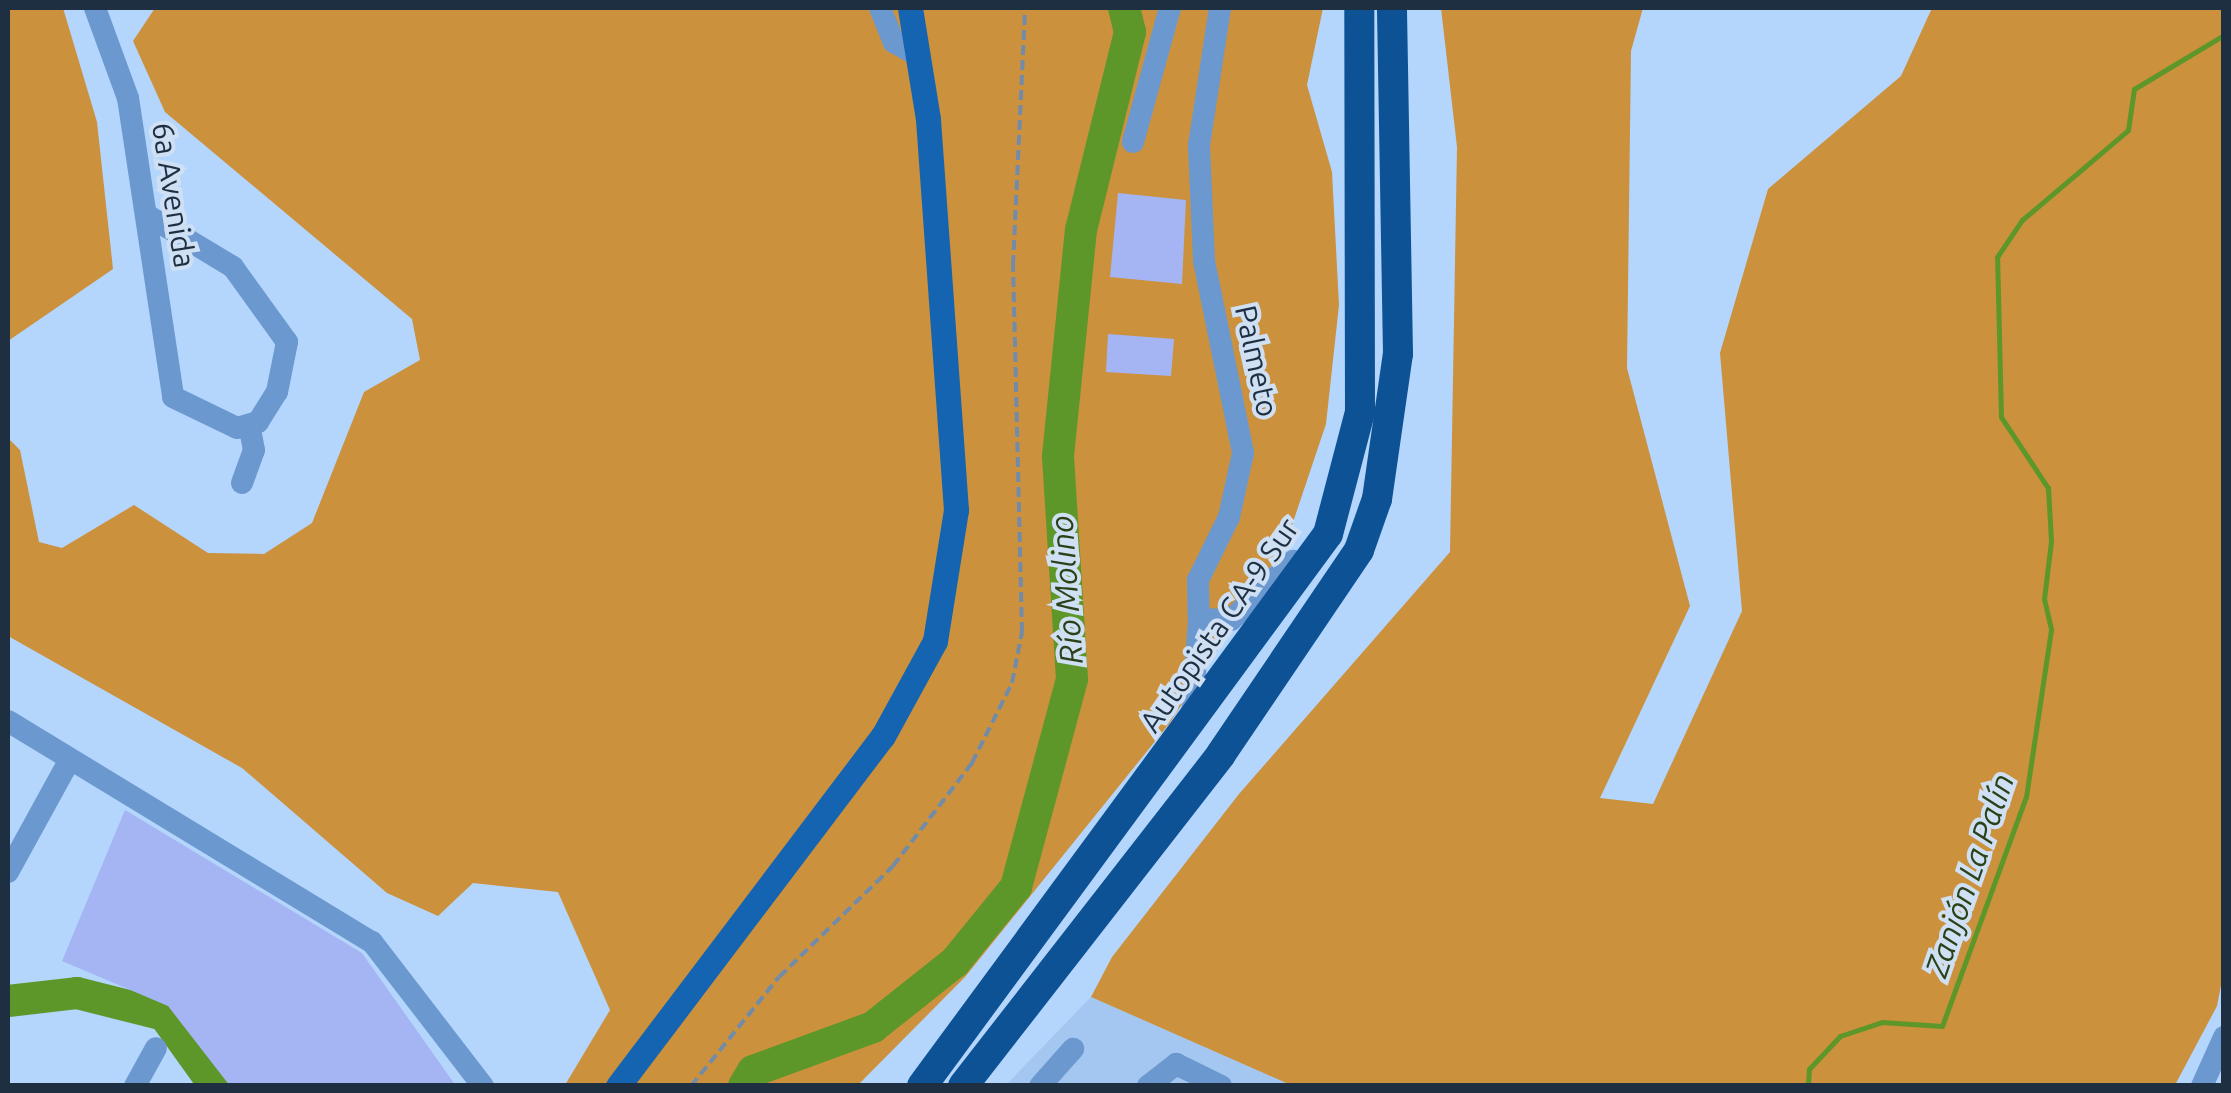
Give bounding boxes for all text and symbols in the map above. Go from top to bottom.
street label: 6a Avenida [145,120,203,270]
street label: Palmeto [1228,302,1286,420]
street label: Autopista CA-9 Sur [1132,511,1306,739]
water label: Río Molino [1042,514,1090,666]
water label: Zanjón La Palín [1916,768,2022,982]

